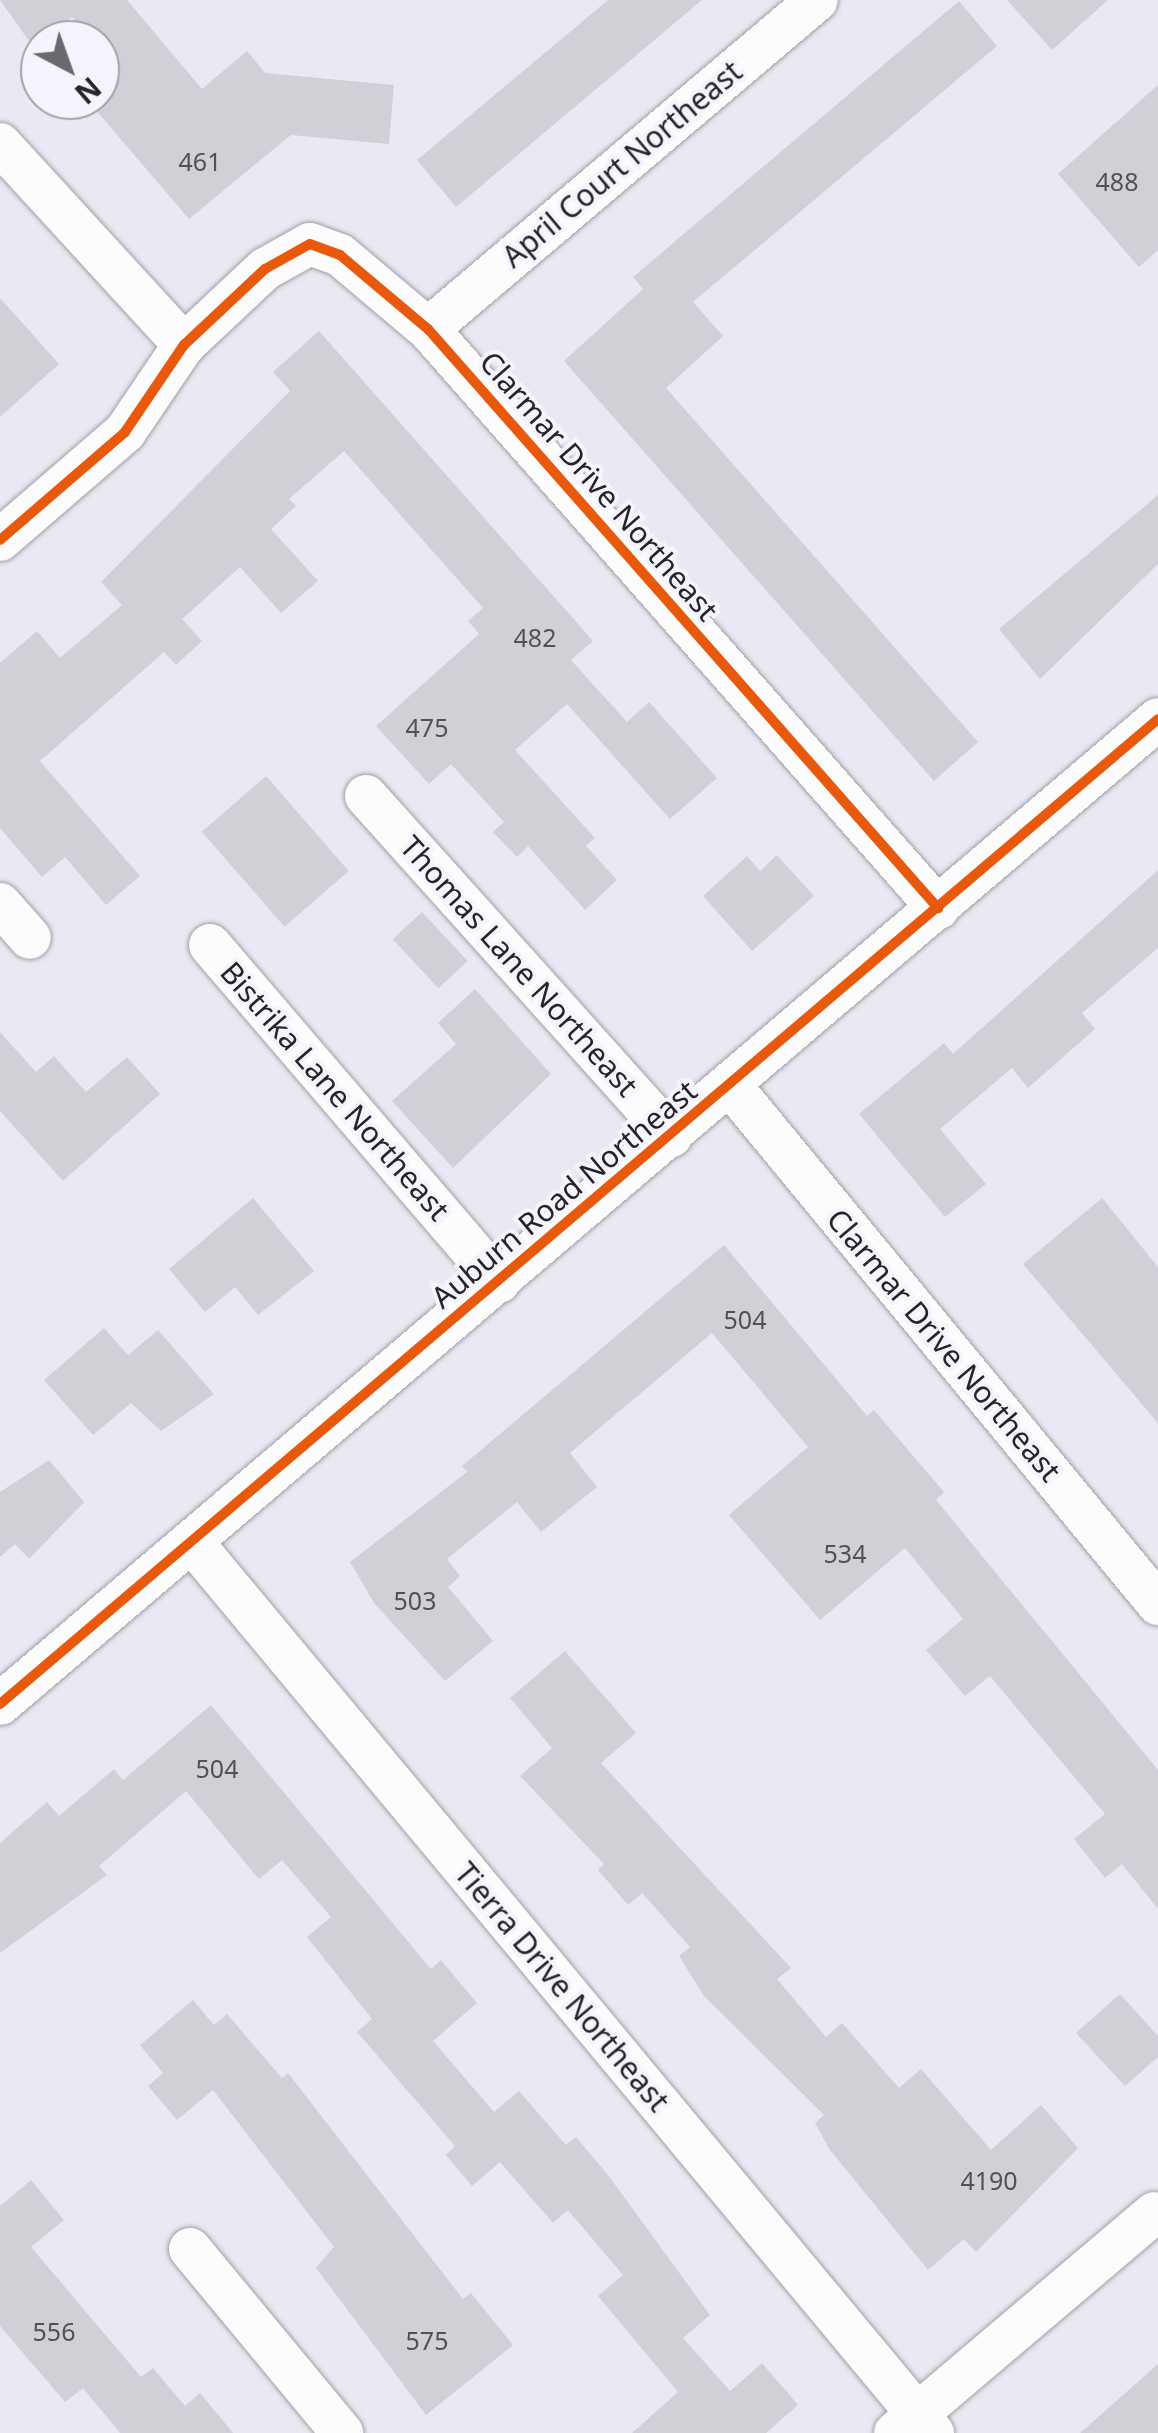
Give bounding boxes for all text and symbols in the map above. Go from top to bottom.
north arrow [20,20,120,120]
street label: April Court Northeast [495,53,749,275]
text: N [67,69,109,113]
house number: 461 [179,146,221,176]
house number: 488 [1096,166,1138,196]
street label: Clarmar Drive Northeast [472,344,726,628]
house number: 482 [514,622,556,652]
house number: 475 [406,712,448,742]
street label: Thomas Lane Northeast [393,828,645,1104]
street label: Bistrika Lane Northeast [213,954,457,1228]
street label: Auburn Road Northeast [424,1073,704,1315]
street label: Clarmar Drive Northeast [819,1201,1069,1489]
house number: 504 [724,1304,766,1334]
house number: 534 [824,1538,866,1568]
house number: 503 [394,1585,436,1615]
house number: 504 [196,1753,238,1783]
street label: Tierra Drive Northeast [447,1855,677,2119]
house number: 4190 [960,2165,1018,2195]
house number: 556 [33,2316,75,2346]
house number: 575 [406,2325,448,2355]

